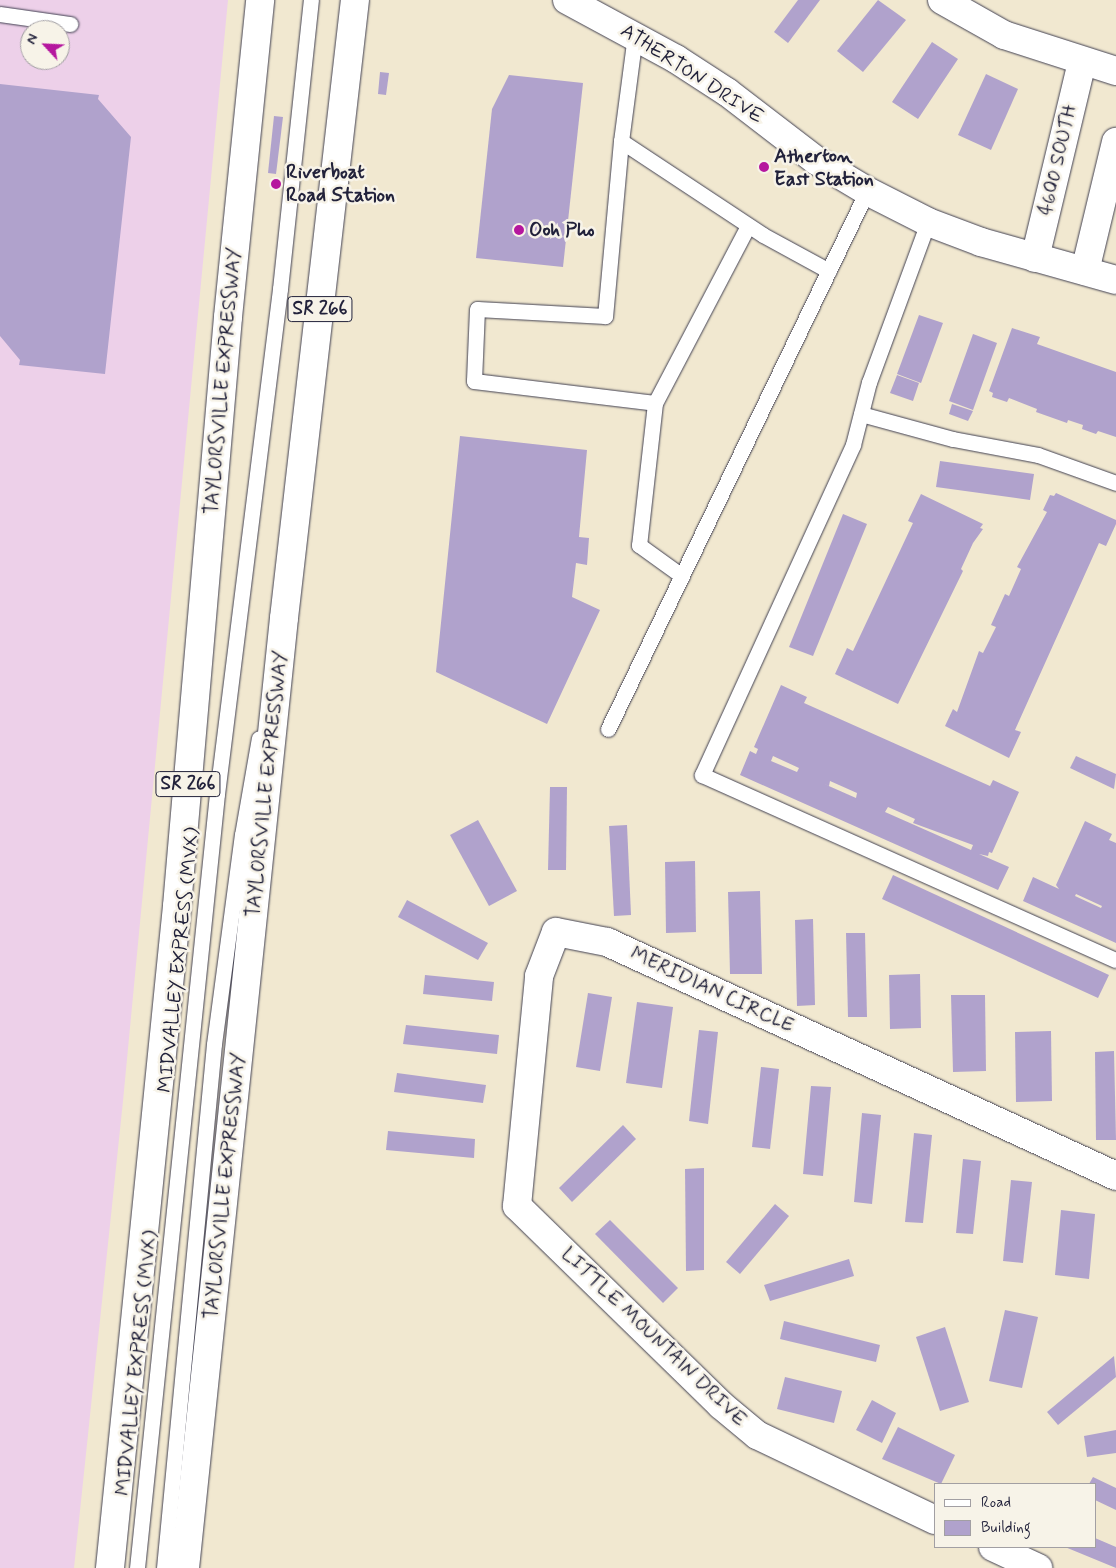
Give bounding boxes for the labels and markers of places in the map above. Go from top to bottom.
place label: Atherton East Station [774,144,874,191]
place label: Riverboat Road Station [286,160,391,207]
marker: Atherton East Station [758,161,770,173]
marker: Riverboat Road Station [270,178,282,190]
place label: Ooh Pho [529,218,595,242]
marker: Ooh Pho [513,224,525,236]

